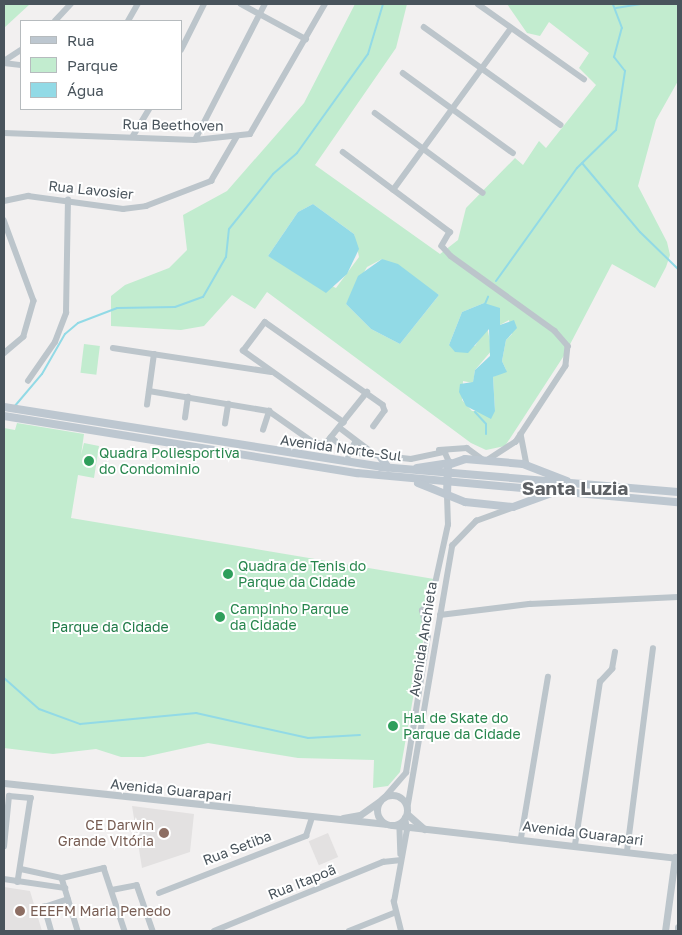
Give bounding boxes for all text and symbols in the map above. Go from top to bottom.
legend [20,20,182,110]
text: Rua [67,31,94,49]
text: Parque [67,56,118,74]
text: Água [67,81,104,99]
street label: Rua Beethoven [122,116,224,134]
street label: Rua Lavosier [48,177,134,203]
street label: Avenida Norte-Sul [279,431,403,465]
place label: Quadra Poliesportiva do Condominio [99,445,240,478]
marker: Quadra Poliesportiva do Condominio [83,455,95,467]
district label: Santa Luzia [522,477,628,499]
place label: Quadra de Tenis do Parque da Cidade [238,558,366,590]
marker: Quadra de Tenis do Parque da Cidade [222,568,234,580]
street label: Avenida Anchieta [406,580,440,698]
place label: Campinho Parque da Cidade [230,601,349,634]
marker: Campinho Parque da Cidade [214,611,226,623]
park label: Parque da Cidade [51,619,169,635]
place label: Hal de Skate do Parque da Cidade [403,710,521,742]
marker: Hal de Skate do Parque da Cidade [387,720,399,732]
street label: Avenida Guarapari [110,775,232,805]
place label: CE Darwin Grande Vitória [58,817,154,850]
street label: Avenida Guarapari [522,817,644,849]
marker: CE Darwin Grande Vitória [158,827,170,839]
street label: Rua Setiba [200,827,274,869]
street label: Rua Itapoã [265,861,339,903]
place label: EEEFM Maria Penedo [30,903,171,919]
marker: EEEFM Maria Penedo [14,905,26,917]

